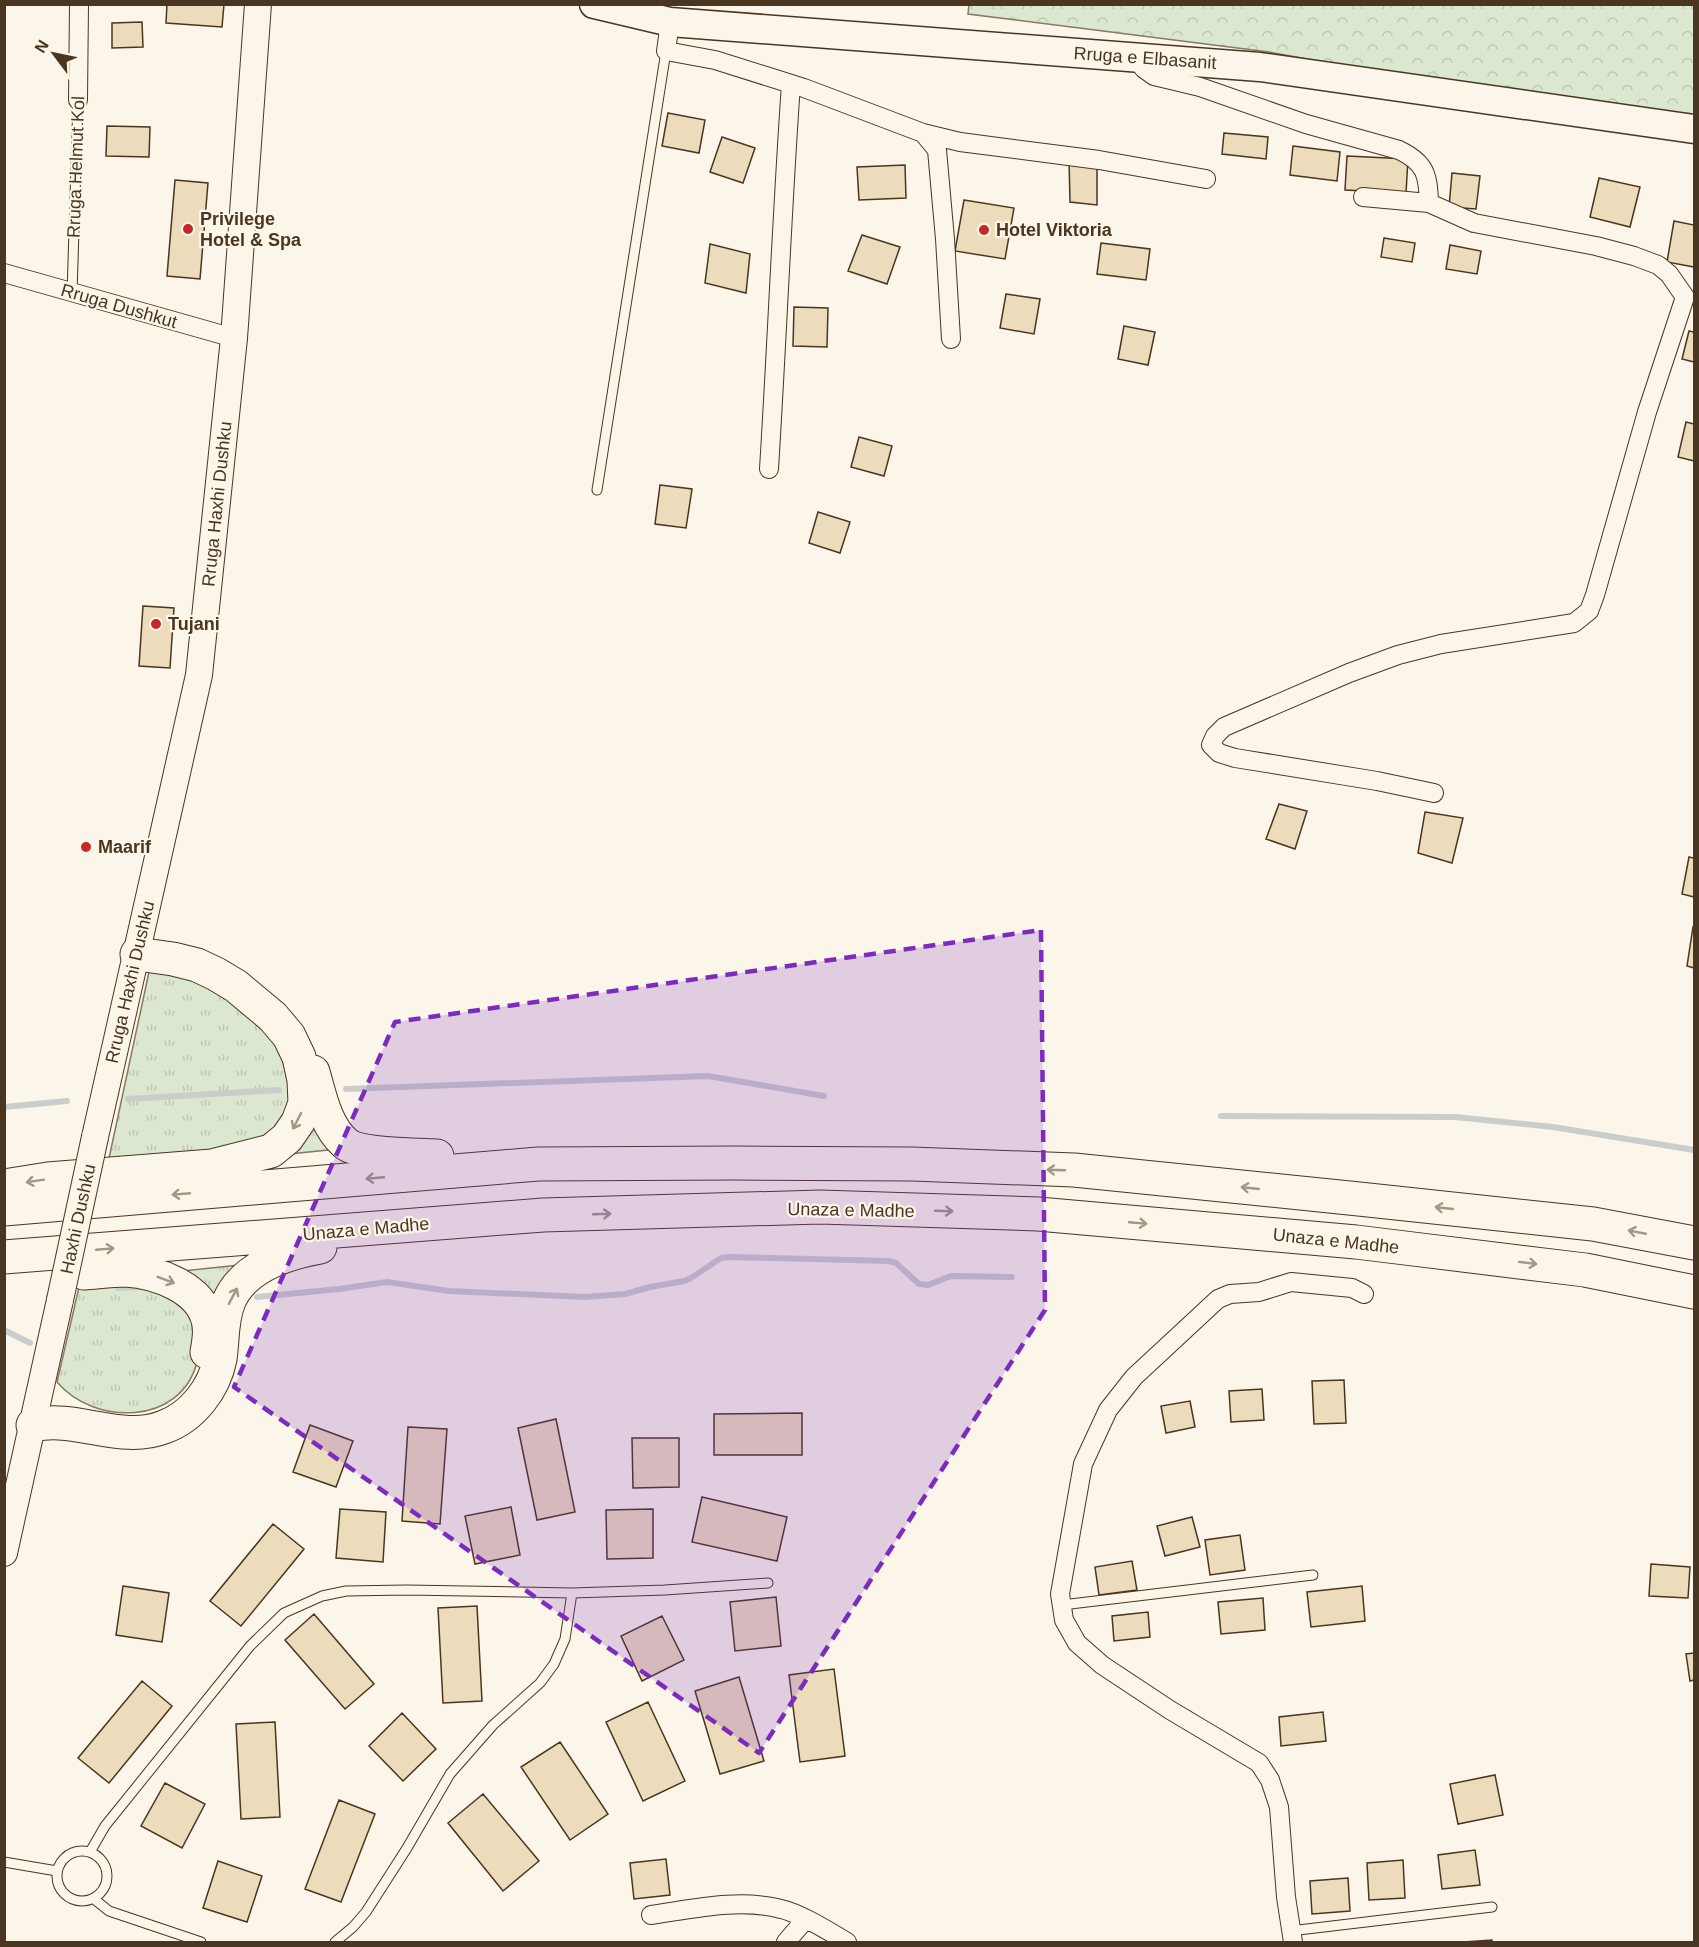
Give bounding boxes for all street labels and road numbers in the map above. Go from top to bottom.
street label: Rruga e Elbasanit [1073,43,1217,73]
street label: Rruga Helmut Kol [64,96,88,238]
street label: Rruga Dushkut [59,280,179,332]
street label: Rruga Haxhi Dushku [198,420,236,588]
street label: Rruga Haxhi Dushku [102,899,158,1065]
street label: Haxhi Dushku [57,1162,99,1276]
street label: Unaza e Madhe [787,1199,915,1221]
street label: Unaza e Madhe [302,1213,430,1245]
street label: Unaza e Madhe [1272,1224,1400,1258]

